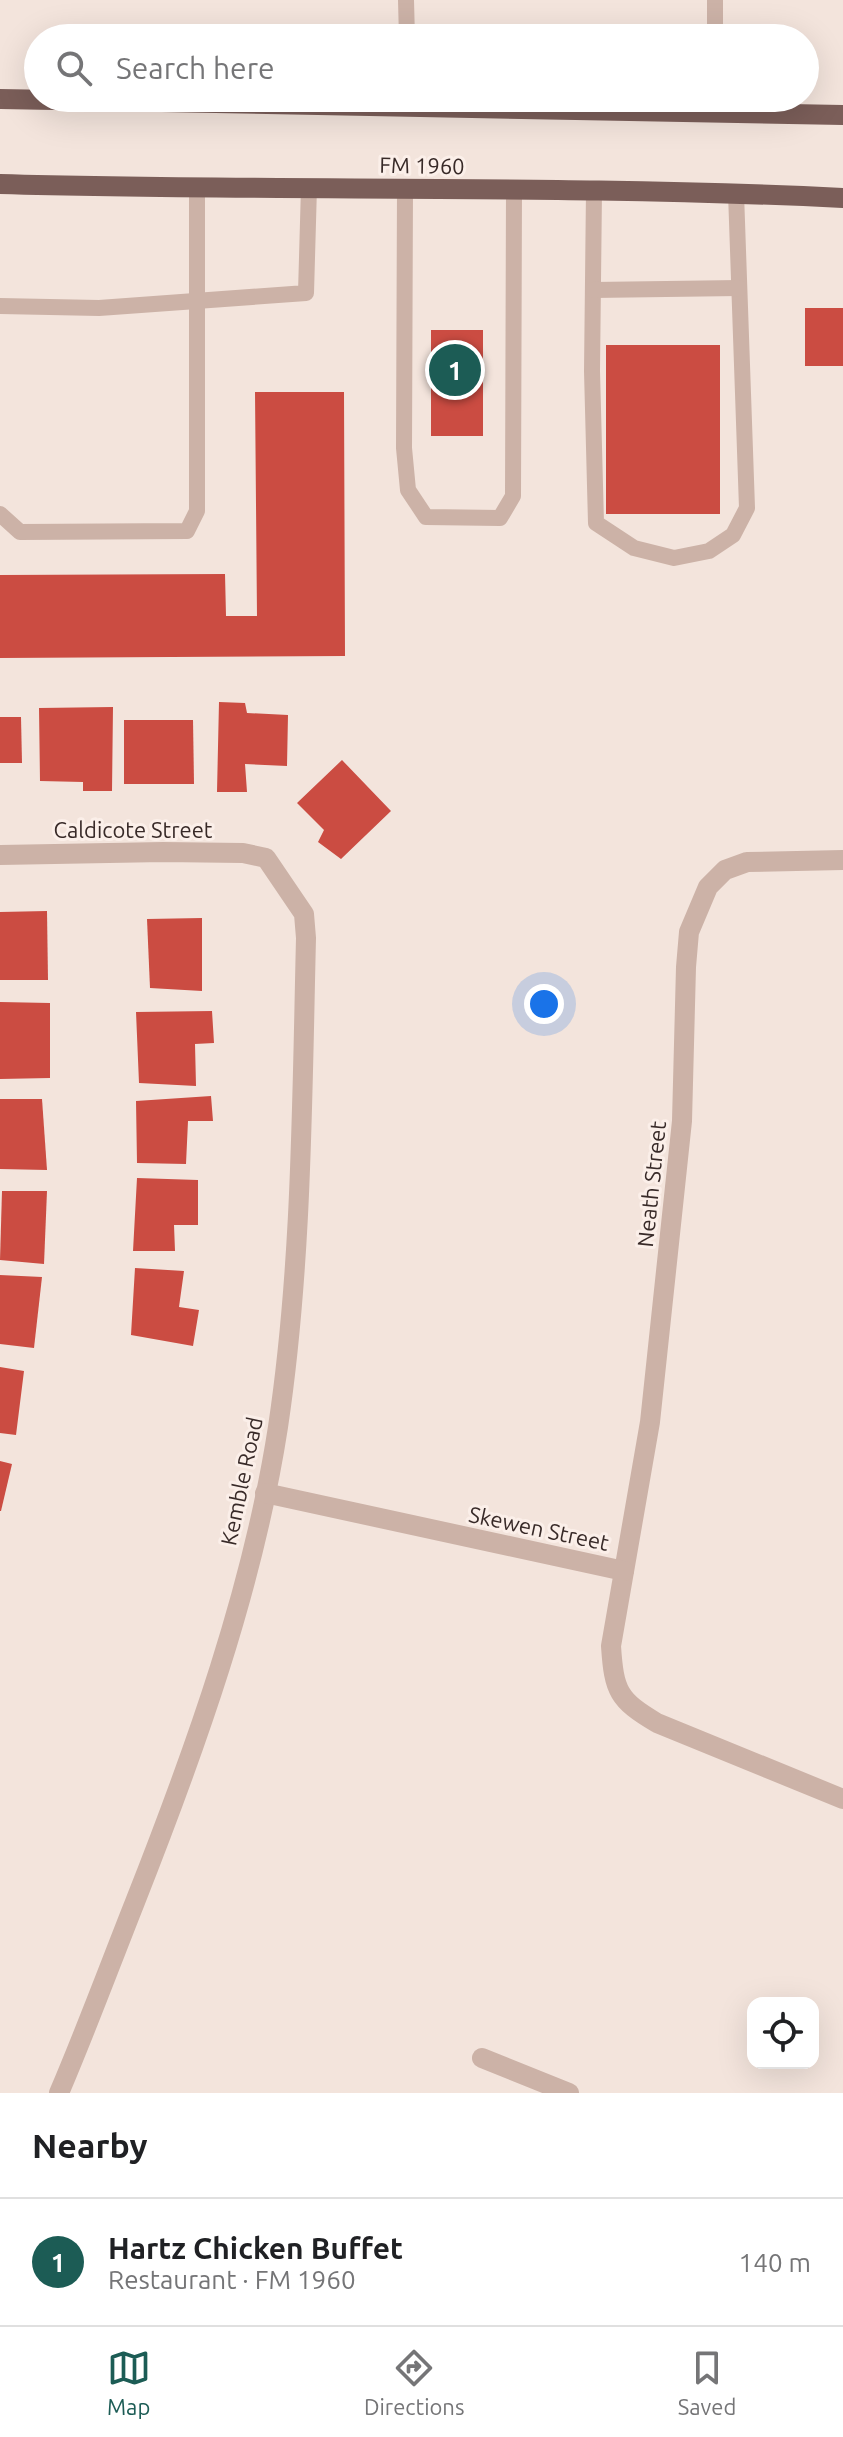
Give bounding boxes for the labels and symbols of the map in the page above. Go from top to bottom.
street label: FM 1960 [379,152,465,178]
pin: 1 [429,340,481,400]
street label: Caldicote Street [53,817,213,842]
your location [524,984,564,1024]
street label: Neath Street [632,1119,670,1248]
street label: Kemble Road [215,1414,267,1548]
street label: Skewen Street [467,1501,612,1555]

